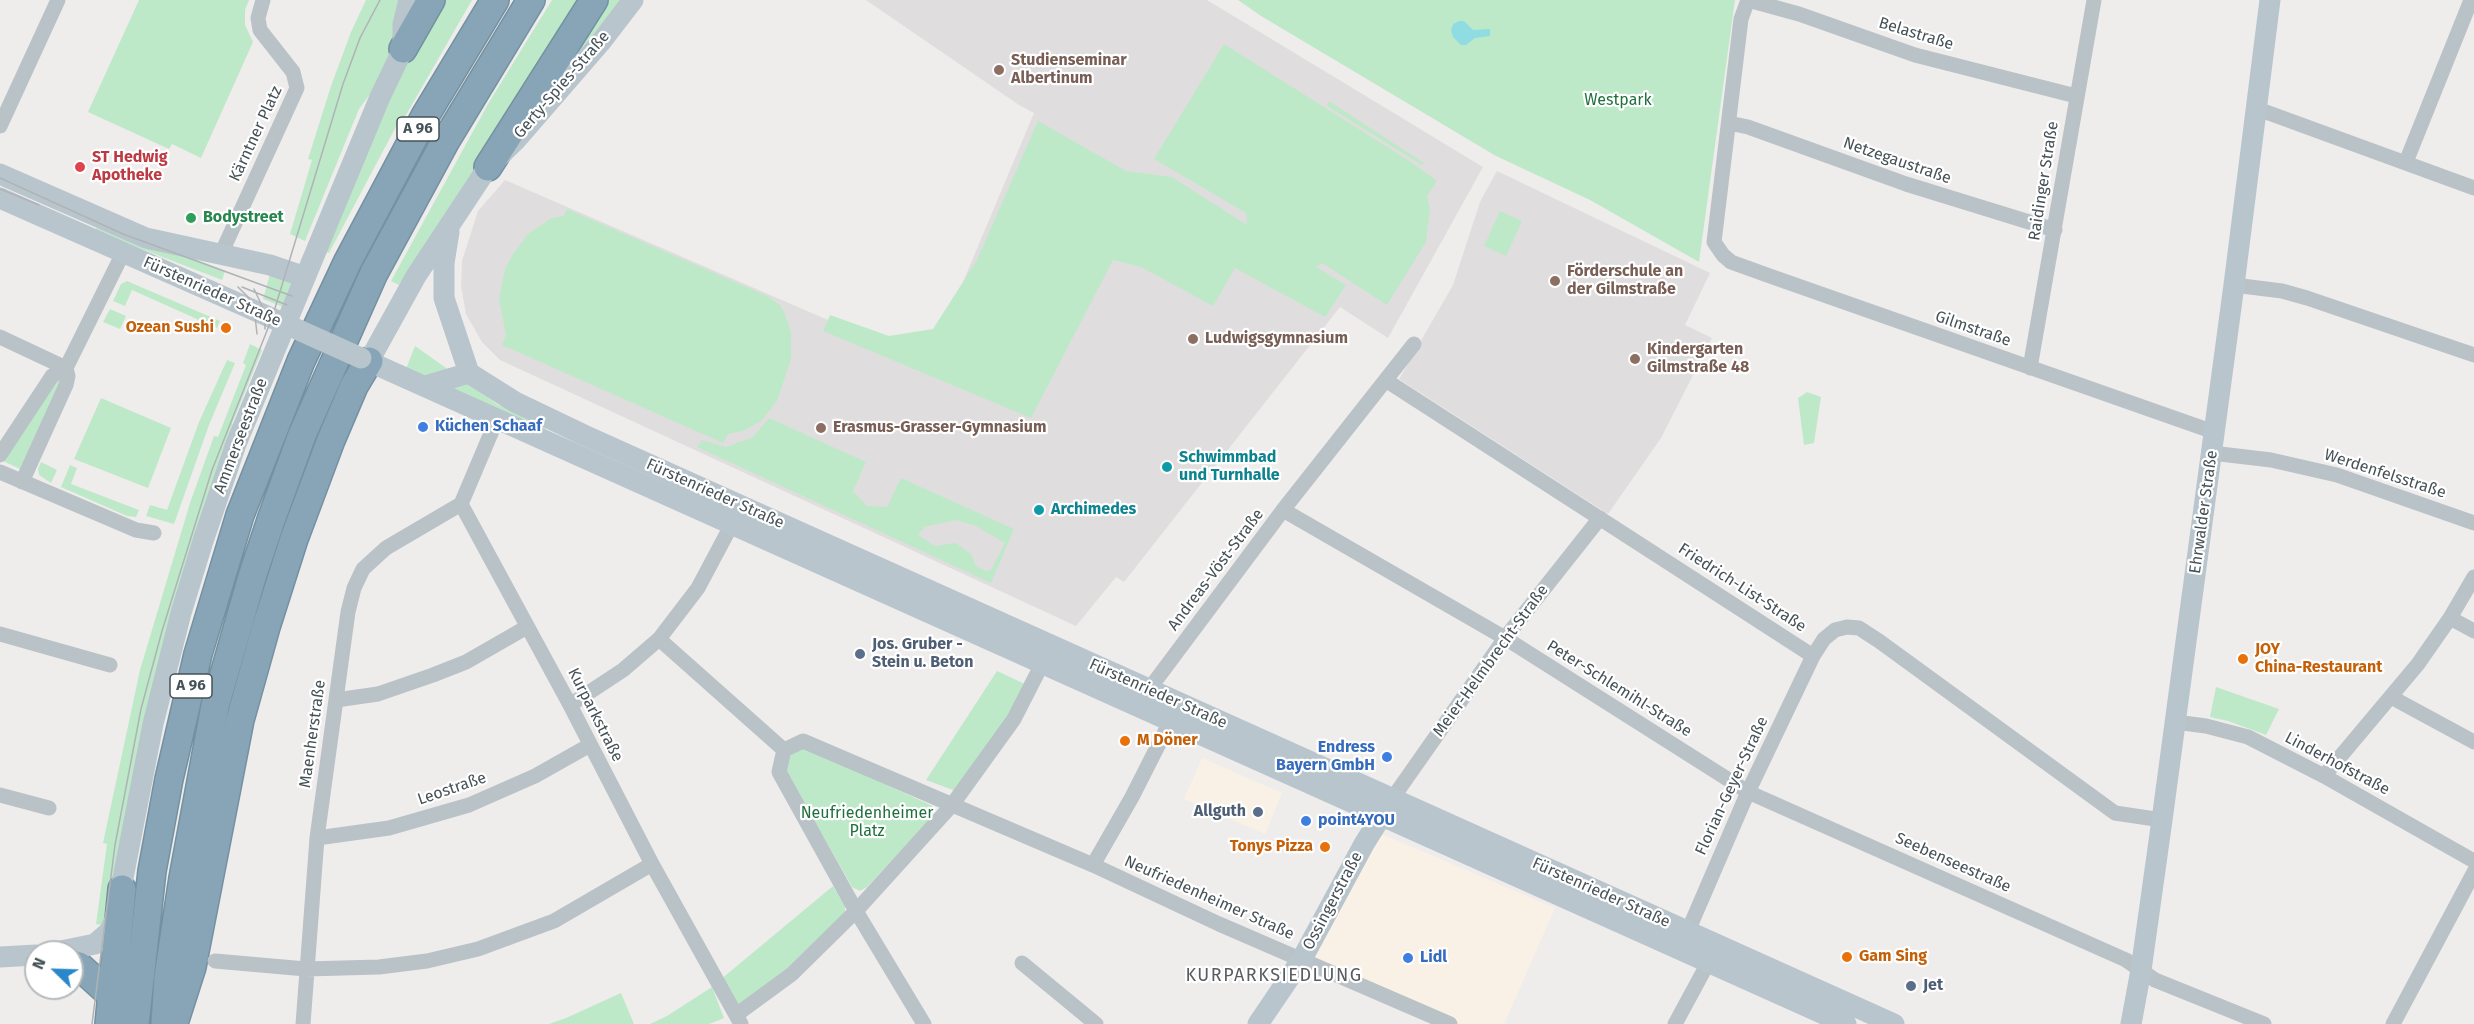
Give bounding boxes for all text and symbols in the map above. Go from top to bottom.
street label: Belastraße [1876,14,1956,54]
street label: Gerty-Spies-Straße [510,27,614,143]
place label: Studienseminar Albertinum [1011,51,1127,89]
marker: Studienseminar Albertinum [992,63,1006,77]
street label: Kärntner Platz [226,83,286,185]
park label: Westpark [1584,91,1652,111]
road number: A 96 [397,117,439,141]
street label: Raidinger Straße [2025,120,2063,242]
street label: Netzegaustraße [1841,134,1953,188]
place label: ST Hedwig Apotheke [92,148,168,186]
marker: ST Hedwig Apotheke [73,160,87,174]
place label: Bodystreet [203,208,284,228]
marker: Bodystreet [184,211,198,225]
street label: Fürstenrieder Straße [140,253,284,331]
place label: Förderschule an der Gilmstraße [1567,262,1683,300]
marker: Förderschule an der Gilmstraße [1548,274,1562,288]
street label: Gilmstraße [1933,307,2013,351]
place label: Ozean Sushi [126,318,214,338]
marker: Ozean Sushi [219,321,233,335]
place label: Ludwigsgymnasium [1205,329,1348,349]
marker: Ludwigsgymnasium [1186,332,1200,346]
place label: Kindergarten Gilmstraße 48 [1647,340,1749,378]
marker: Kindergarten Gilmstraße 48 [1628,352,1642,366]
street label: Ammerseestraße [210,376,272,496]
place label: Küchen Schaaf [435,417,542,437]
place label: Erasmus-Grasser-Gymnasium [833,418,1047,438]
marker: Küchen Schaaf [416,420,430,434]
marker: Erasmus-Grasser-Gymnasium [814,421,828,435]
street label: Werdenfelsstraße [2322,445,2448,503]
place label: Schwimmbad und Turnhalle [1179,448,1280,486]
street label: Ehrwalder Straße [2186,449,2222,575]
street label: Fürstenrieder Straße [643,455,787,533]
marker: Schwimmbad und Turnhalle [1160,460,1174,474]
place label: Archimedes [1051,500,1136,520]
marker: Archimedes [1032,503,1046,517]
street label: Andreas-Vöst-Straße [1164,505,1268,635]
street label: Friedrich-List-Straße [1675,540,1809,636]
street label: Meier-Helmbrecht-Straße [1429,581,1553,741]
place label: Jos. Gruber - Stein u. Beton [872,635,973,673]
street label: Peter-Schlemihl-Straße [1543,637,1695,741]
place label: JOY China-Restaurant [2255,640,2382,678]
marker: Jos. Gruber - Stein u. Beton [853,647,867,661]
marker: JOY China-Restaurant [2236,652,2250,666]
street label: Fürstenrieder Straße [1086,655,1230,733]
street label: Kurparkstraße [563,665,627,765]
road number: A 96 [170,674,212,698]
street label: Maenherstraße [296,679,330,789]
street label: Florian-Geyer-Straße [1691,714,1773,858]
street label: Linderhofstraße [2281,728,2393,800]
place label: M Döner [1137,731,1198,751]
marker: M Döner [1118,734,1132,748]
place label: Endress Bayern GmbH [1276,738,1375,776]
marker: Endress Bayern GmbH [1380,750,1394,764]
street label: Leostraße [415,768,489,810]
place label: Allguth [1194,802,1246,822]
park label: Neufriedenheimer Platz [801,804,933,842]
marker: Allguth [1251,805,1265,819]
place label: point4YOU [1318,811,1395,831]
marker: point4YOU [1299,814,1313,828]
street label: Seebenseestraße [1892,829,2014,897]
place label: Tonys Pizza [1230,837,1313,857]
marker: Tonys Pizza [1318,840,1332,854]
street label: Ossingerstraße [1299,849,1367,953]
street label: Neufriedenheimer Straße [1121,852,1297,944]
street label: Fürstenrieder Straße [1529,854,1673,932]
north arrow [24,940,84,1000]
place label: Gam Sing [1859,947,1927,967]
place label: Lidl [1420,948,1447,968]
marker: Gam Sing [1840,950,1854,964]
marker: Lidl [1401,951,1415,965]
text: N [28,955,50,972]
district label: KURPARKSIEDLUNG [1185,965,1363,987]
place label: Jet [1923,976,1943,996]
marker: Jet [1904,979,1918,993]

